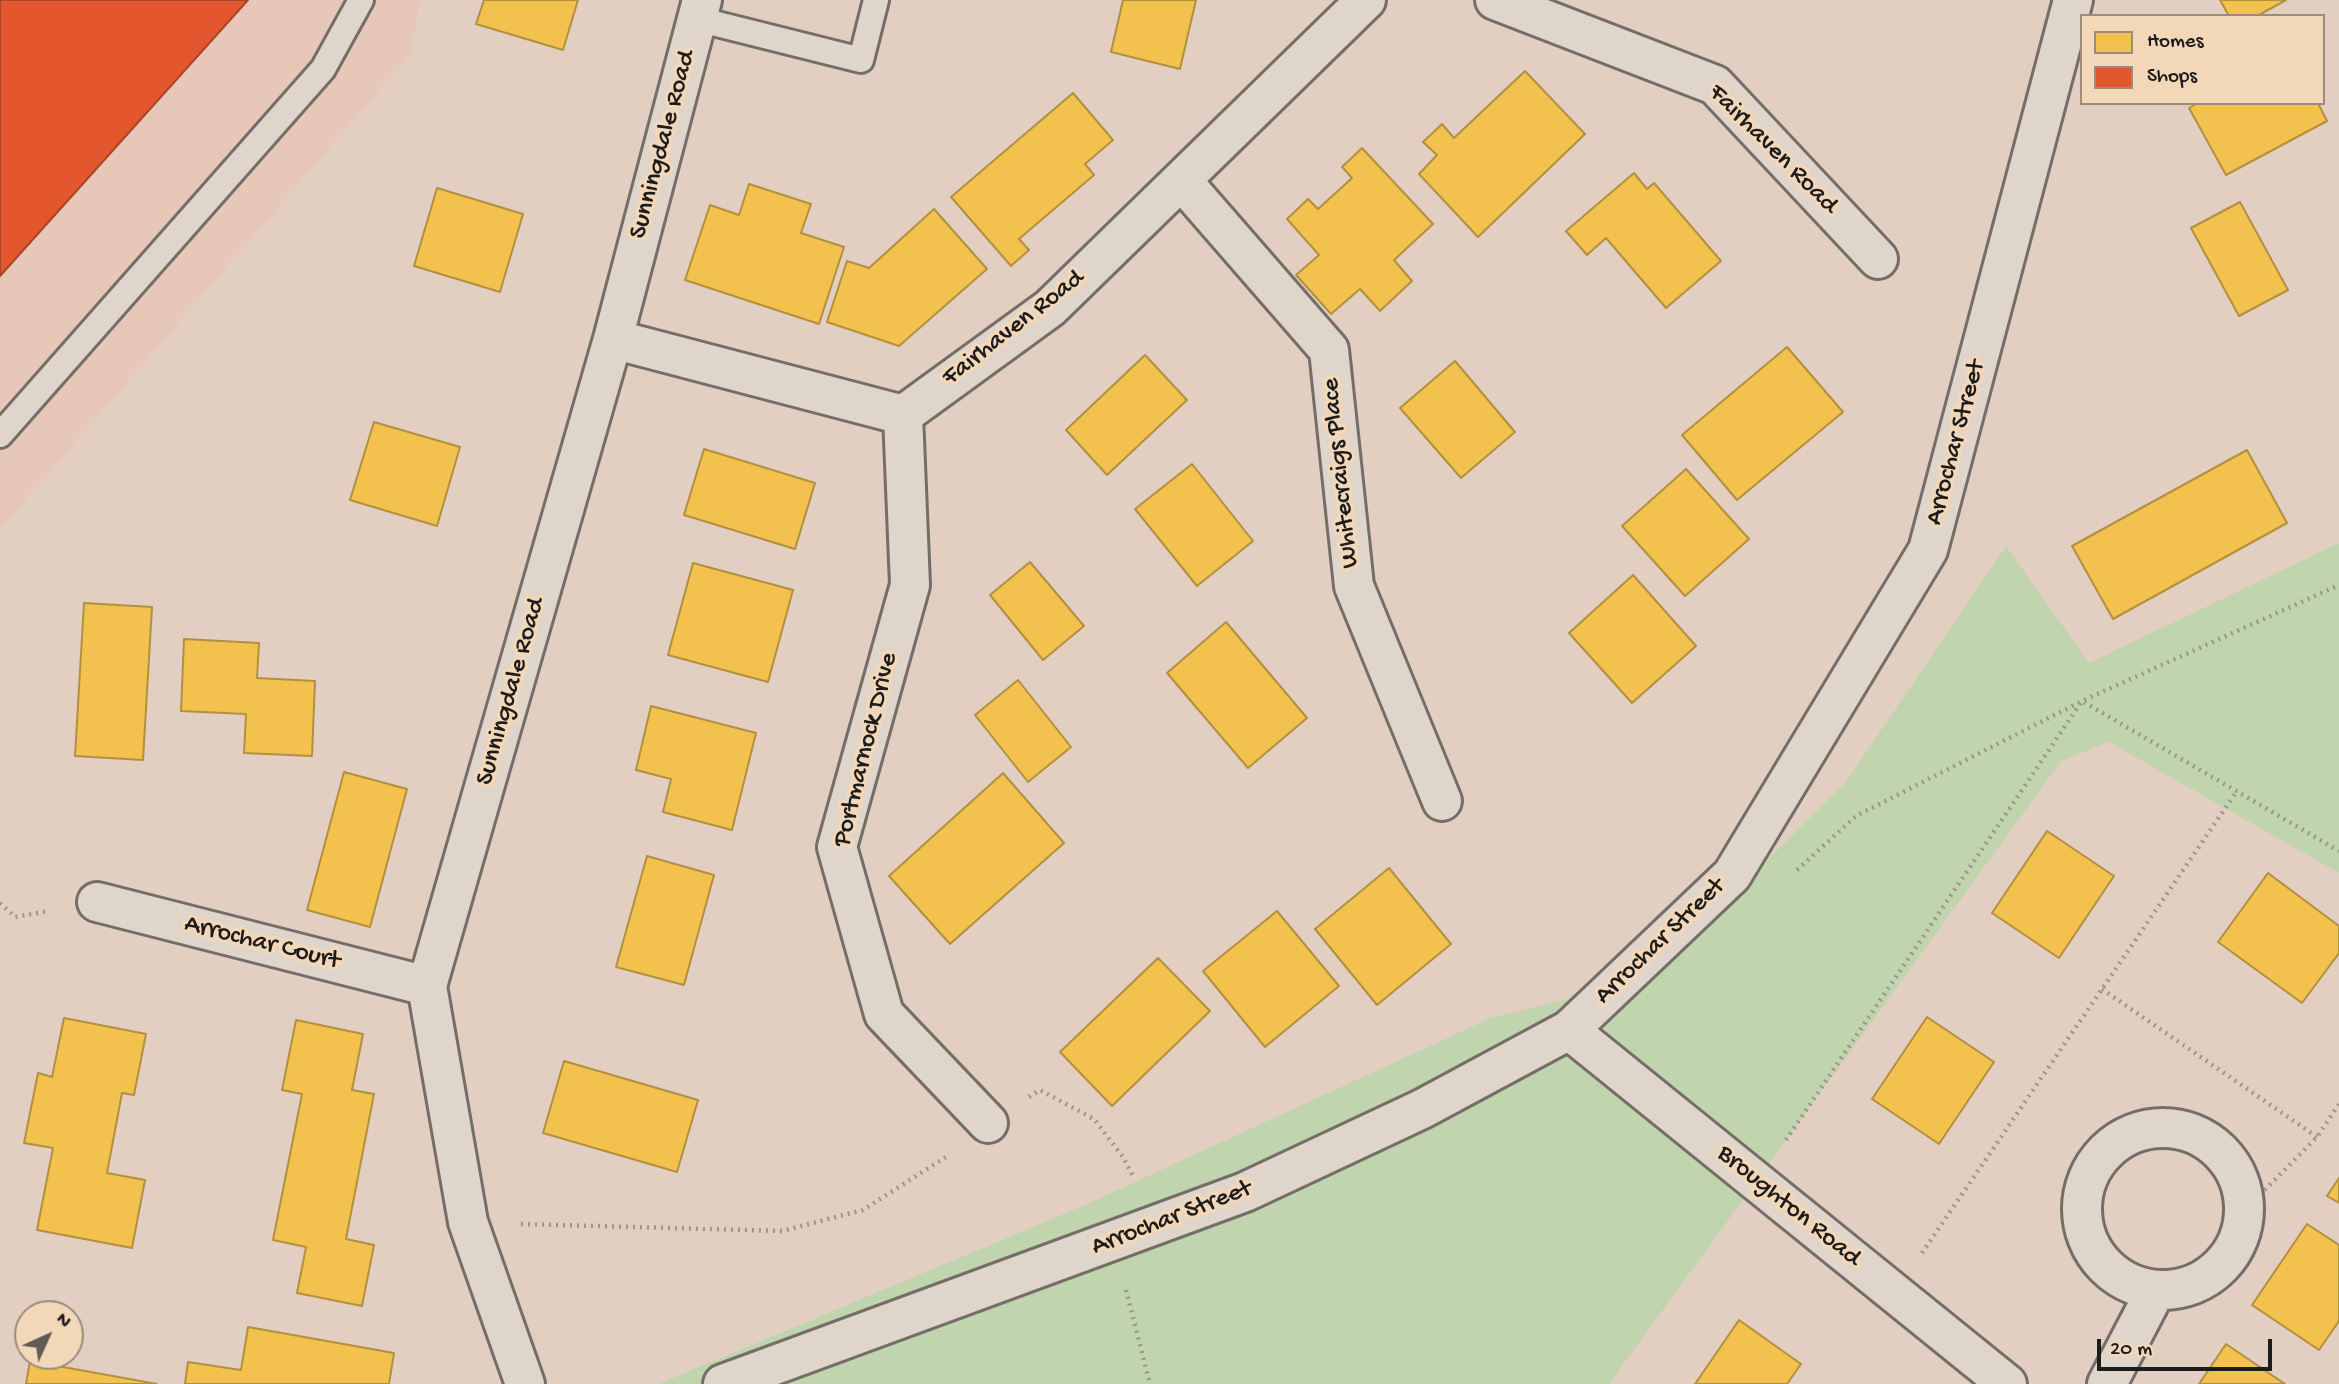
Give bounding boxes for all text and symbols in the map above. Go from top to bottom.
legend [2080,14,2325,105]
text: Homes [2147,30,2203,55]
street label: Sunningdale Road [624,48,704,242]
text: Shops [2147,65,2197,90]
street label: Fairhaven Road [1700,78,1844,222]
street label: Fairhaven Road [937,264,1091,394]
street label: Arrochar Street [1920,357,1994,529]
street label: Whitecraigs Place [1316,376,1368,570]
street label: Sunningdale Road [470,595,554,789]
street label: Portmarnock Drive [828,650,906,850]
street label: Arrochar Street [1589,872,1733,1012]
street label: Arrochar Court [181,910,343,978]
street label: Broughton Road [1710,1139,1866,1275]
street label: Arrochar Street [1087,1174,1257,1264]
north arrow [14,1300,84,1370]
text: N [50,1309,75,1334]
scale bar [2101,1324,2276,1368]
text: 20 m [2110,1338,2152,1363]

